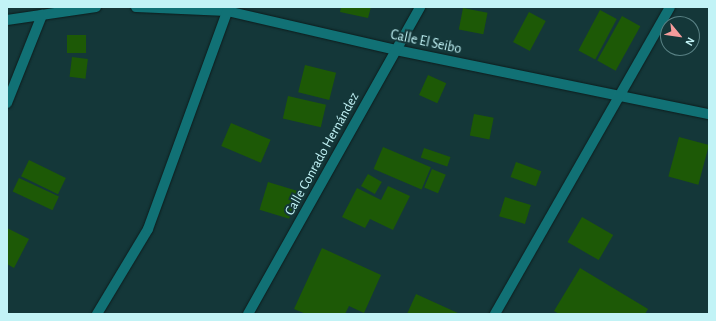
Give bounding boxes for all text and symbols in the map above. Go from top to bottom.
north arrow [660,16,700,56]
street label: Calle El Seibo [389,26,463,58]
text: N [683,36,697,48]
street label: Calle Conrado Hernández [281,90,363,218]

